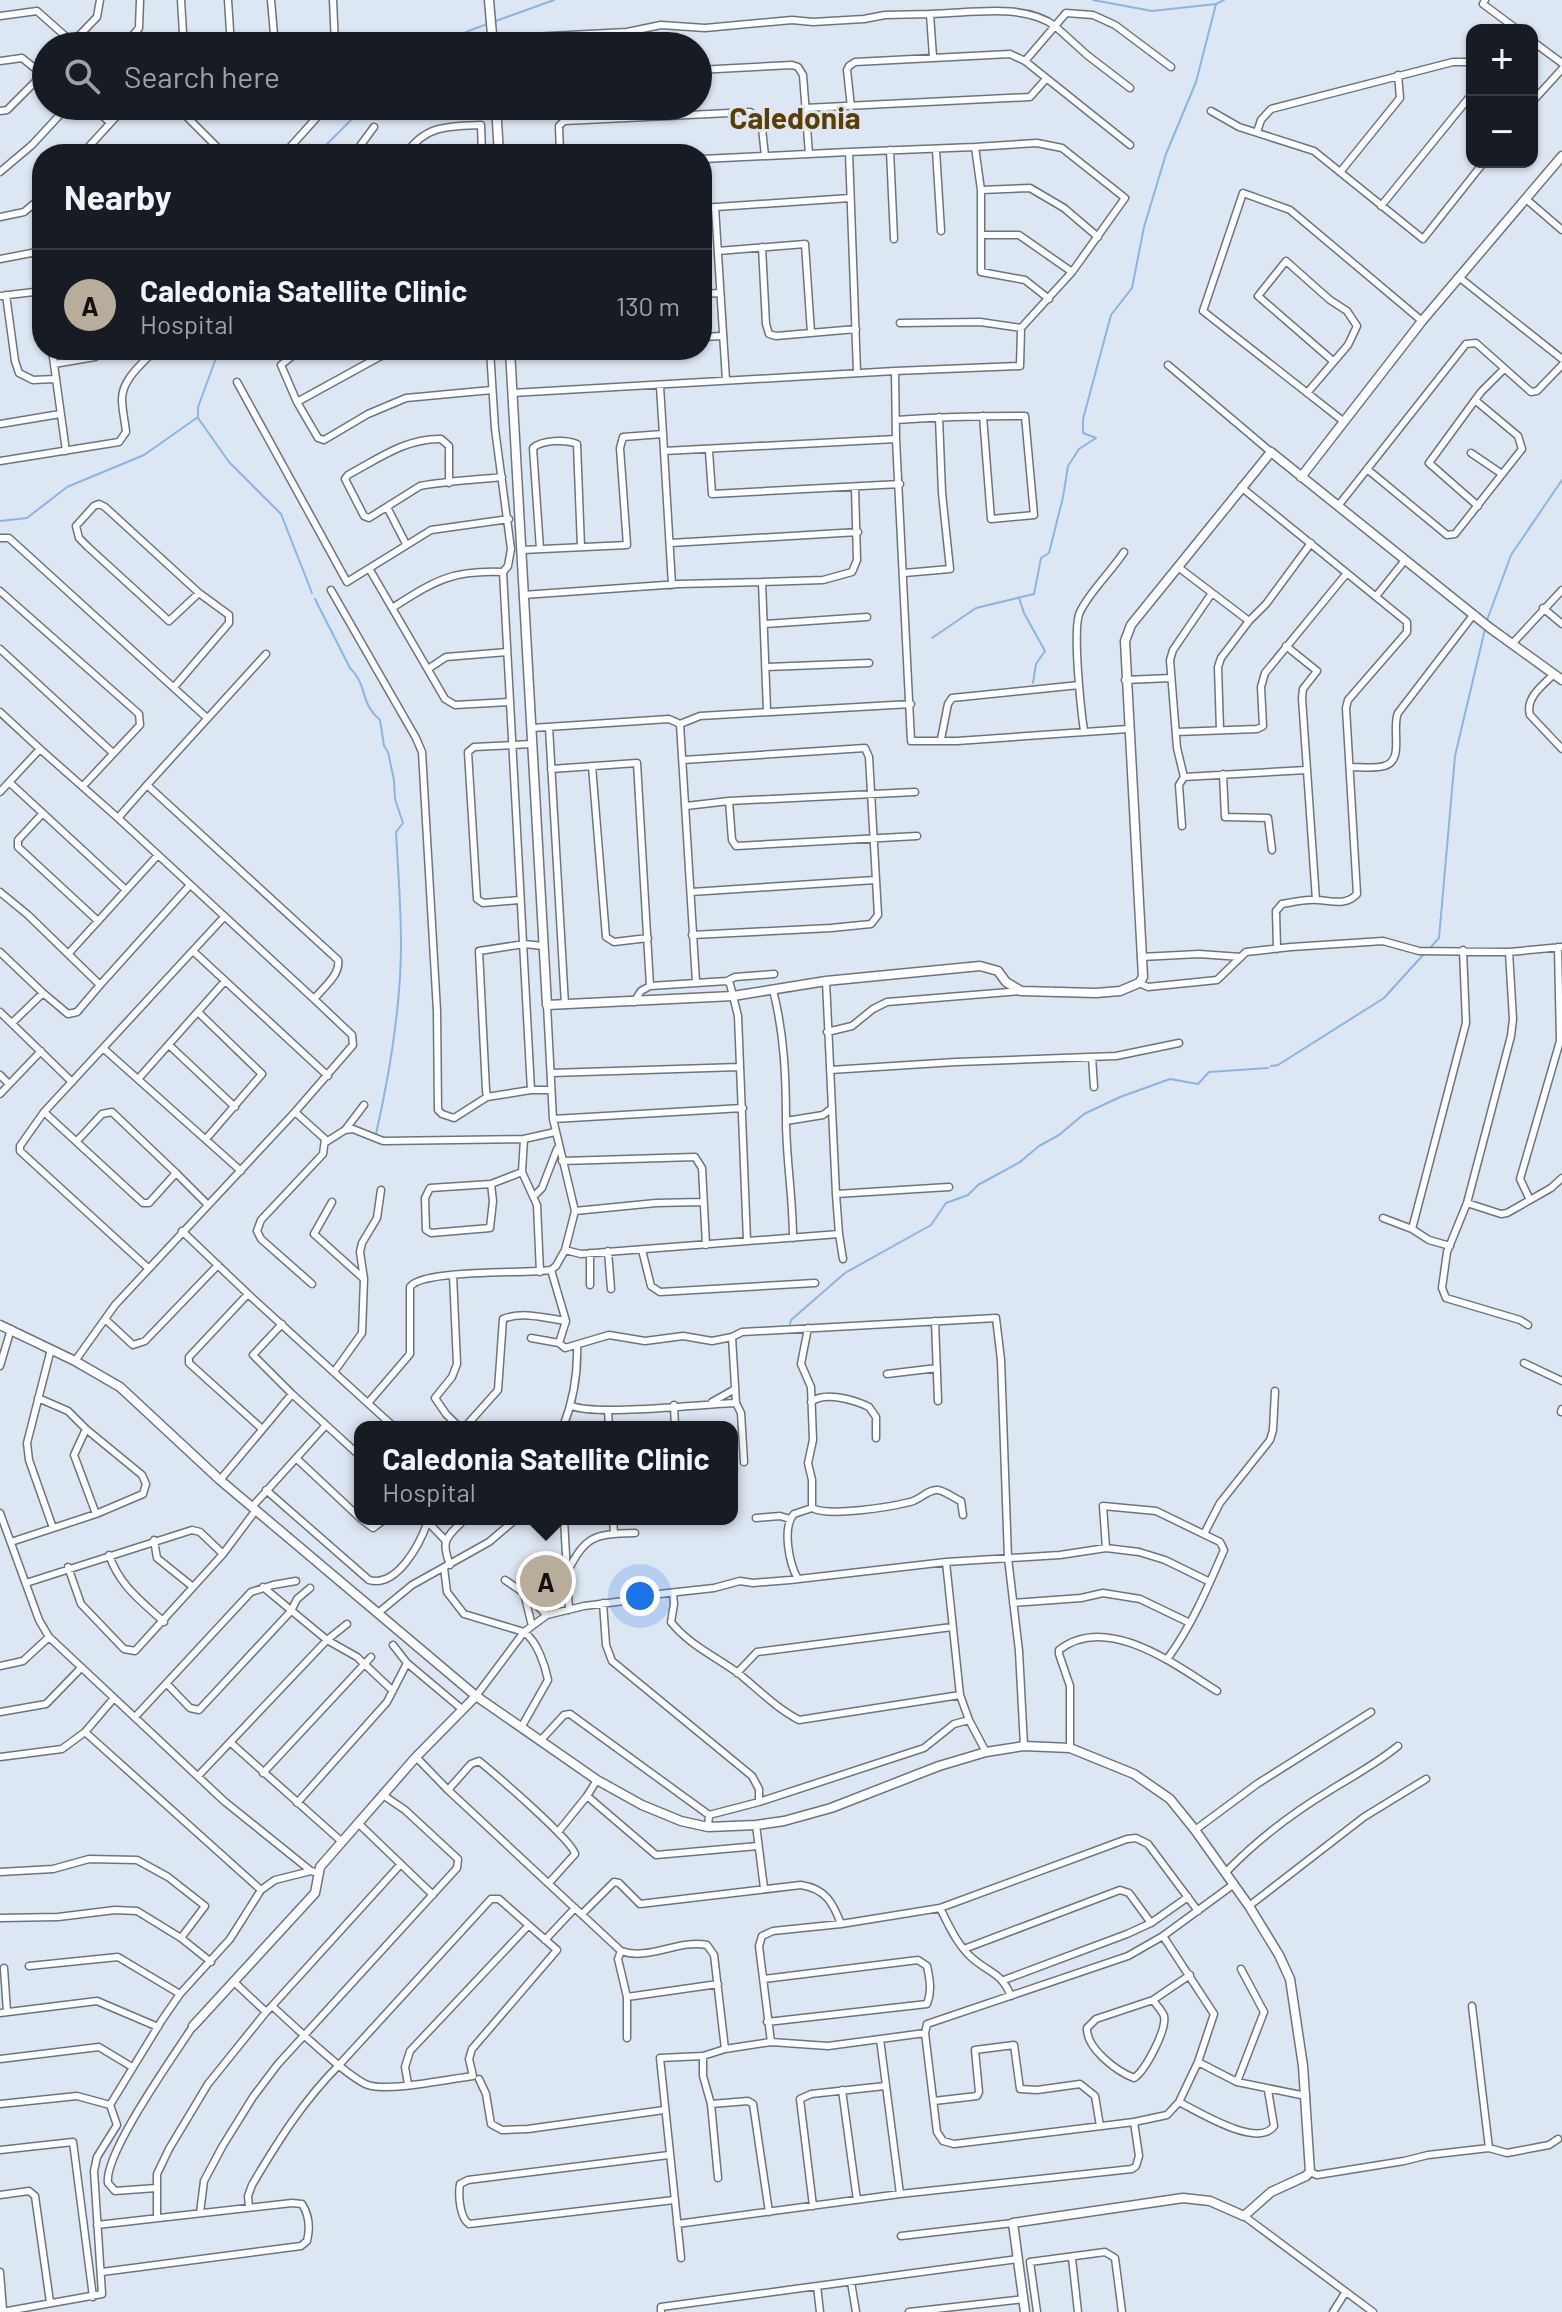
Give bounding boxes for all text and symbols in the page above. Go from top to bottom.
map controls [1466,24,1538,168]
button: + [1466,24,1538,96]
search box [32,32,712,120]
icon: search [60,54,104,98]
text: Search here [124,58,280,94]
button: − [1466,96,1538,168]
district label: Caledonia [729,99,861,135]
text: Nearby [64,176,172,217]
text: Caledonia Satellite Clinic [140,272,467,308]
text: A [81,290,99,321]
text: 130 m [616,290,680,321]
text: Hospital [140,308,233,339]
popup [354,1421,738,1525]
text: Caledonia Satellite Clinic [382,1440,710,1476]
text: Hospital [382,1476,476,1507]
pin: A [520,1551,572,1611]
your location [620,1576,660,1616]

